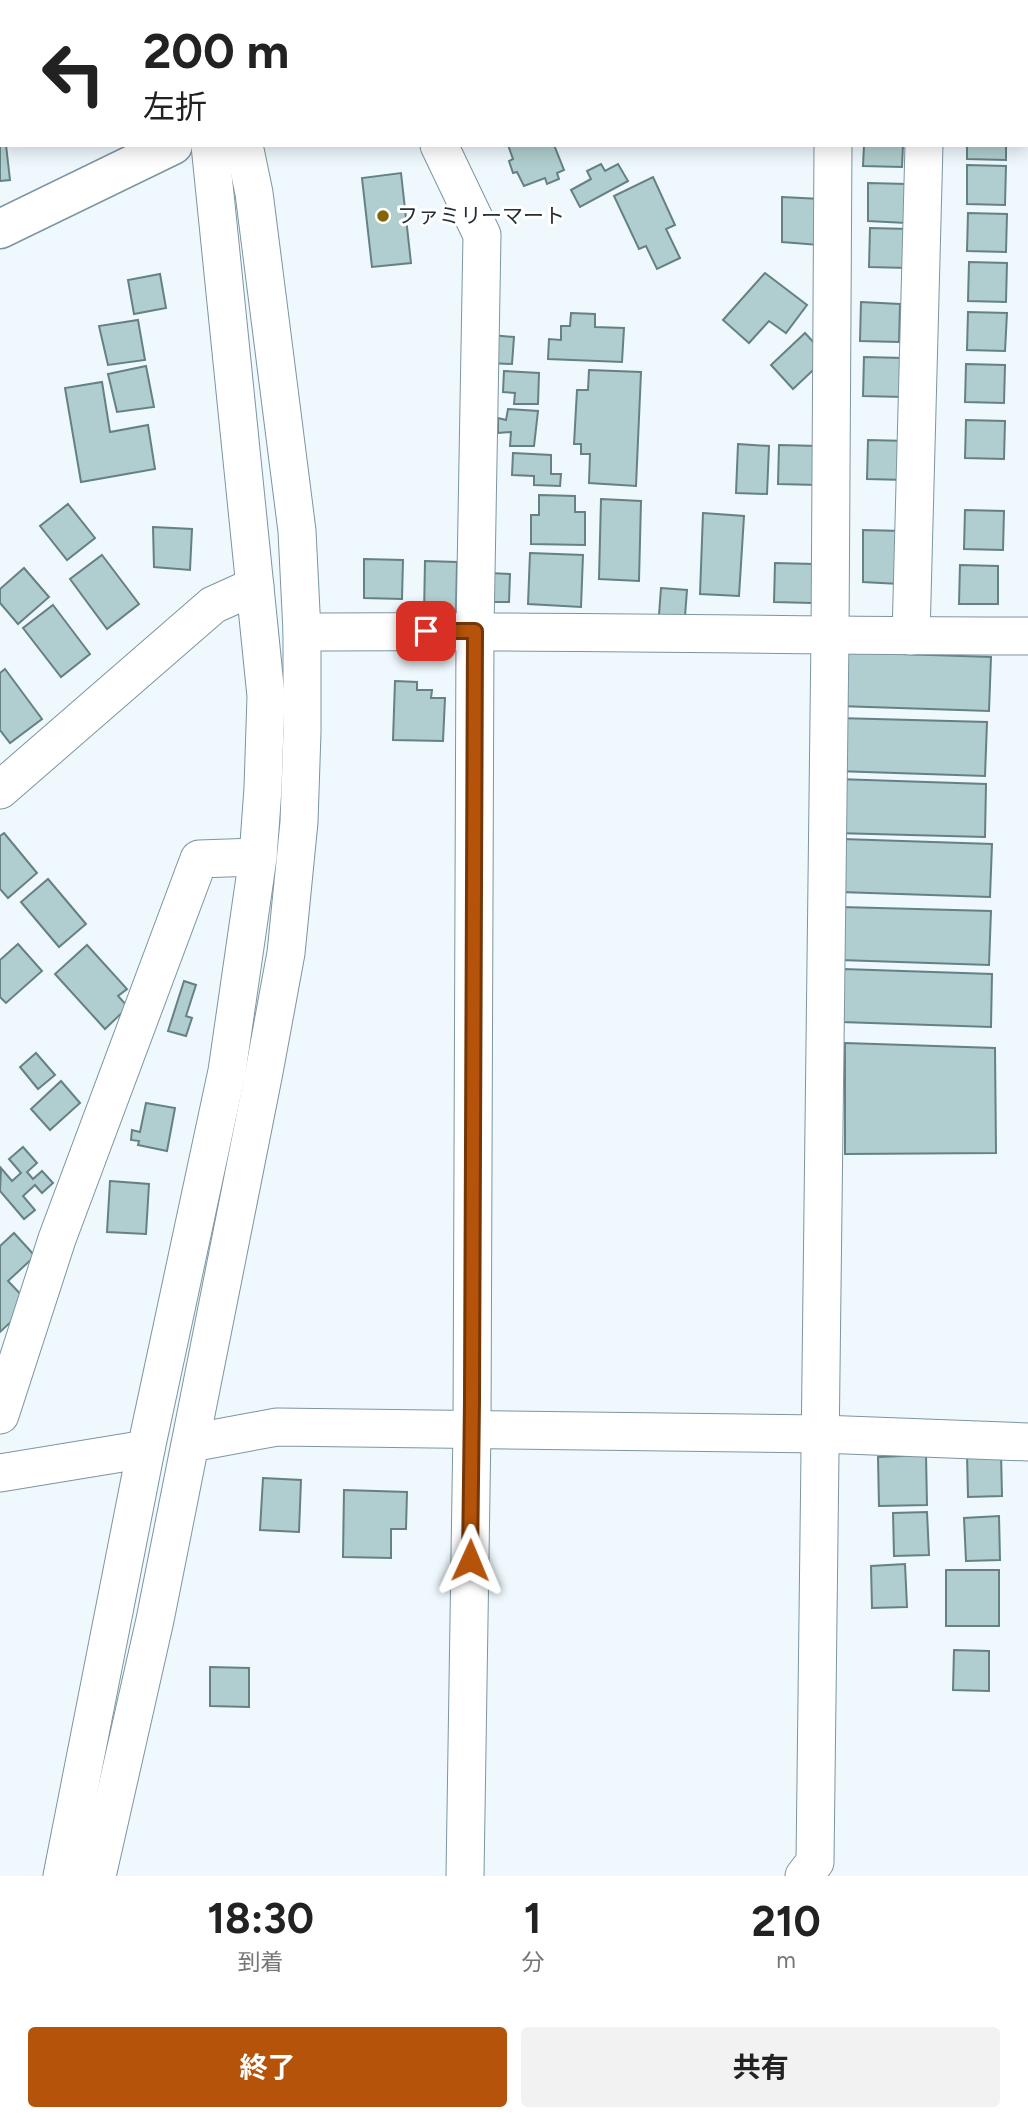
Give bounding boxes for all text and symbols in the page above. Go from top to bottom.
text: 200 m [143,21,289,80]
icon: left [28,28,119,119]
text: 左折 [143,88,207,126]
place label: ファミリーマート [397,203,565,228]
marker: ファミリーマート [375,208,391,224]
pin [396,601,456,661]
icon: arrive [407,612,445,650]
position arrow [433,1523,507,1597]
text: 18:30 [207,1893,314,1944]
text: 1 [524,1893,542,1944]
text: 210 [751,1896,821,1947]
text: m [776,1946,796,1974]
text: 到着 [238,1948,284,1976]
text: 分 [521,1948,544,1976]
button: 終了 [28,2027,507,2107]
button: 共有 [521,2027,1000,2107]

